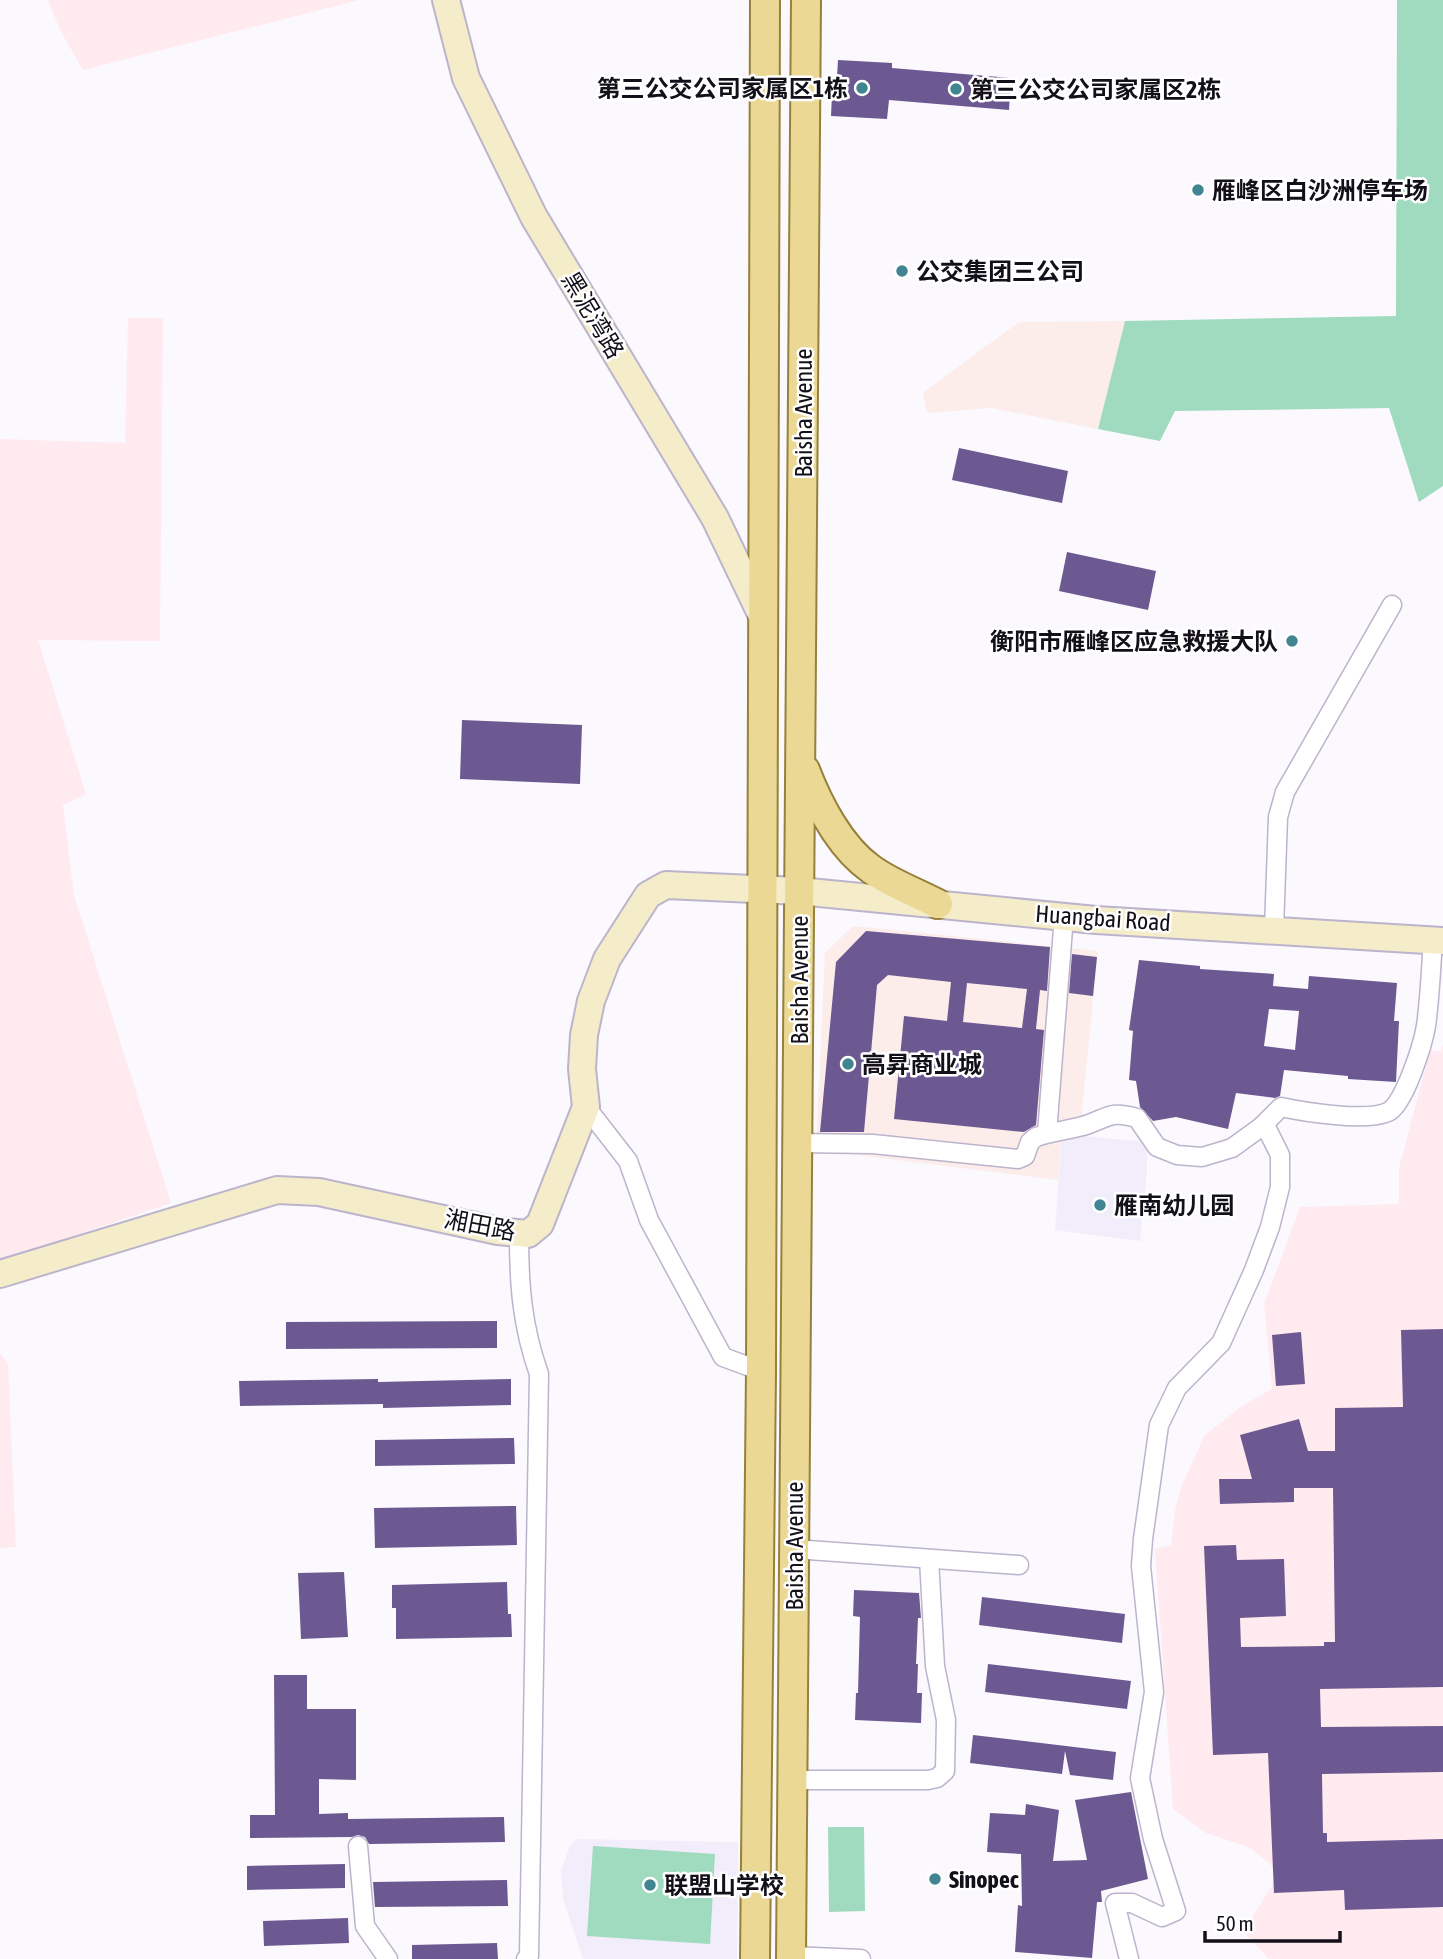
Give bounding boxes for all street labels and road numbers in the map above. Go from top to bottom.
street label: 黑泥湾路 [557,267,629,363]
street label: Baisha Avenue [790,348,817,478]
street label: Huangbai Road [1034,900,1172,936]
street label: Baisha Avenue [786,915,813,1045]
street label: 湘田路 [442,1205,518,1245]
street label: Baisha Avenue [781,1481,808,1611]

